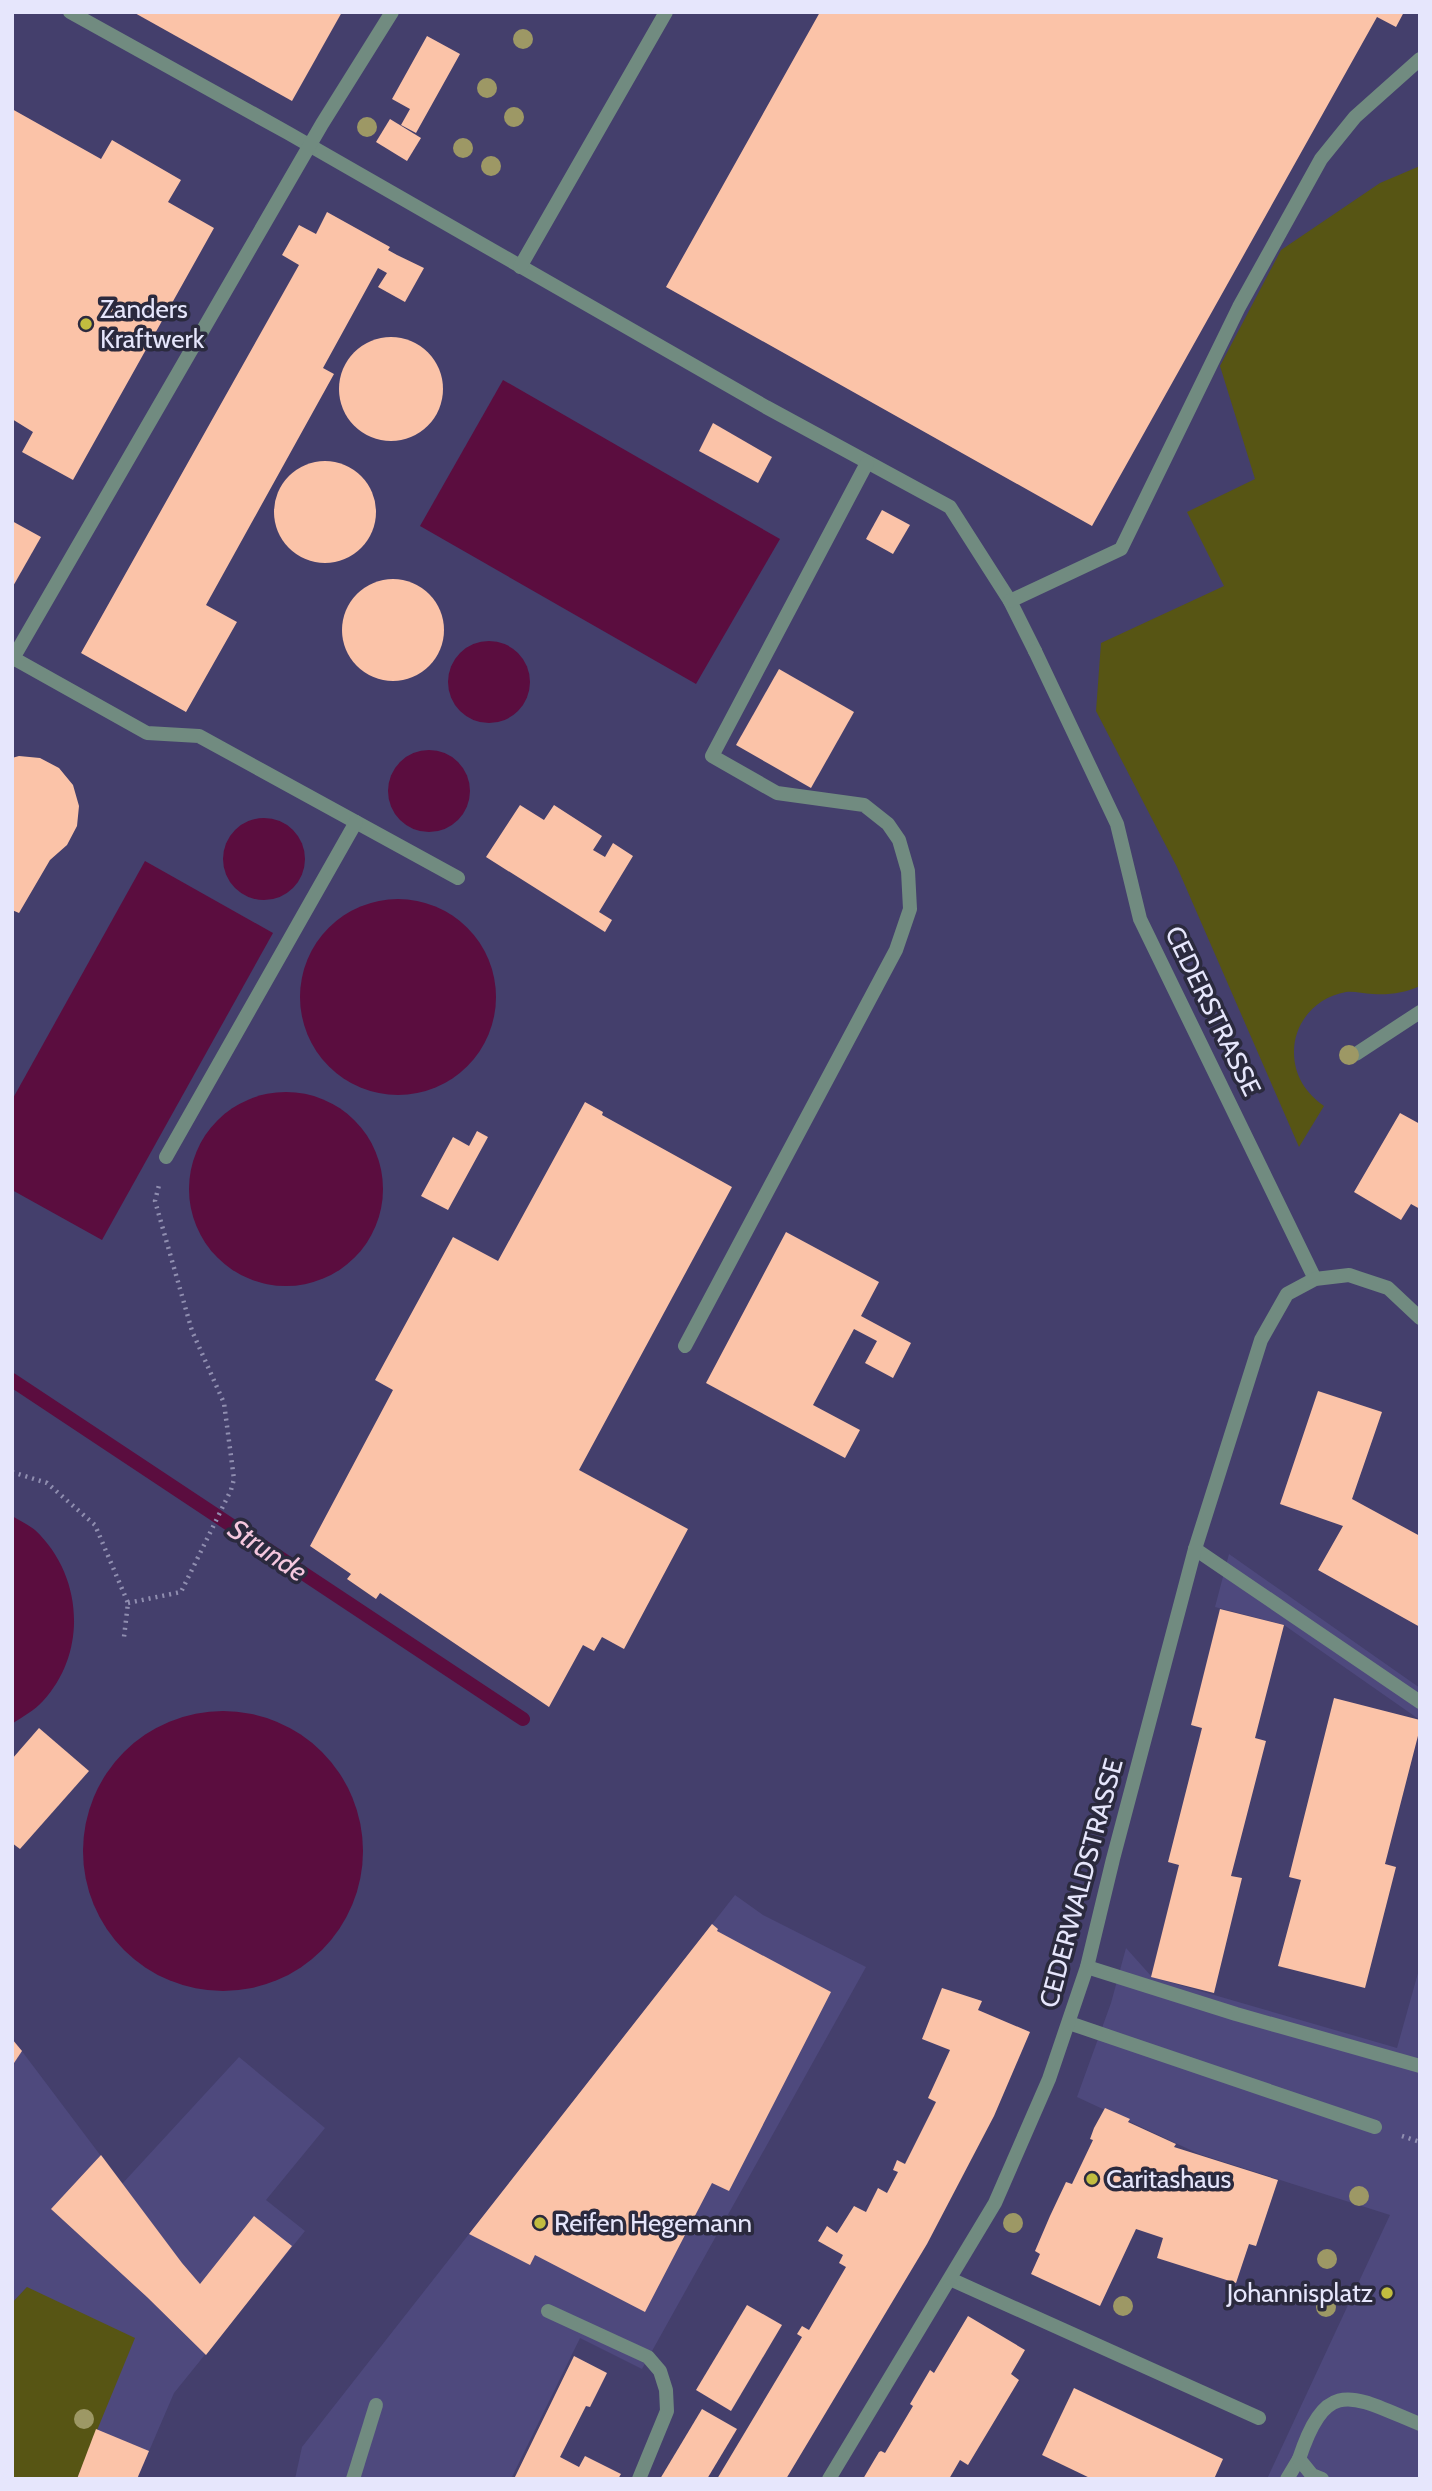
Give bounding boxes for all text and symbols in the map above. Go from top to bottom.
place label: Zanders Kraftwerk [100,293,205,355]
marker: Zanders Kraftwerk [78,316,94,332]
street label: CEDERSTRASSE [1158,921,1268,1101]
water label: Strunde [222,1511,314,1589]
street label: CEDERWALDSTRASSE [1032,1755,1130,2011]
place label: Caritashaus [1106,2163,1231,2195]
marker: Caritashaus [1084,2171,1100,2187]
place label: Reifen Hegemann [554,2207,752,2239]
marker: Reifen Hegemann [532,2215,548,2231]
place label: Johannisplatz [1226,2277,1373,2309]
marker: Johannisplatz [1379,2285,1395,2301]

